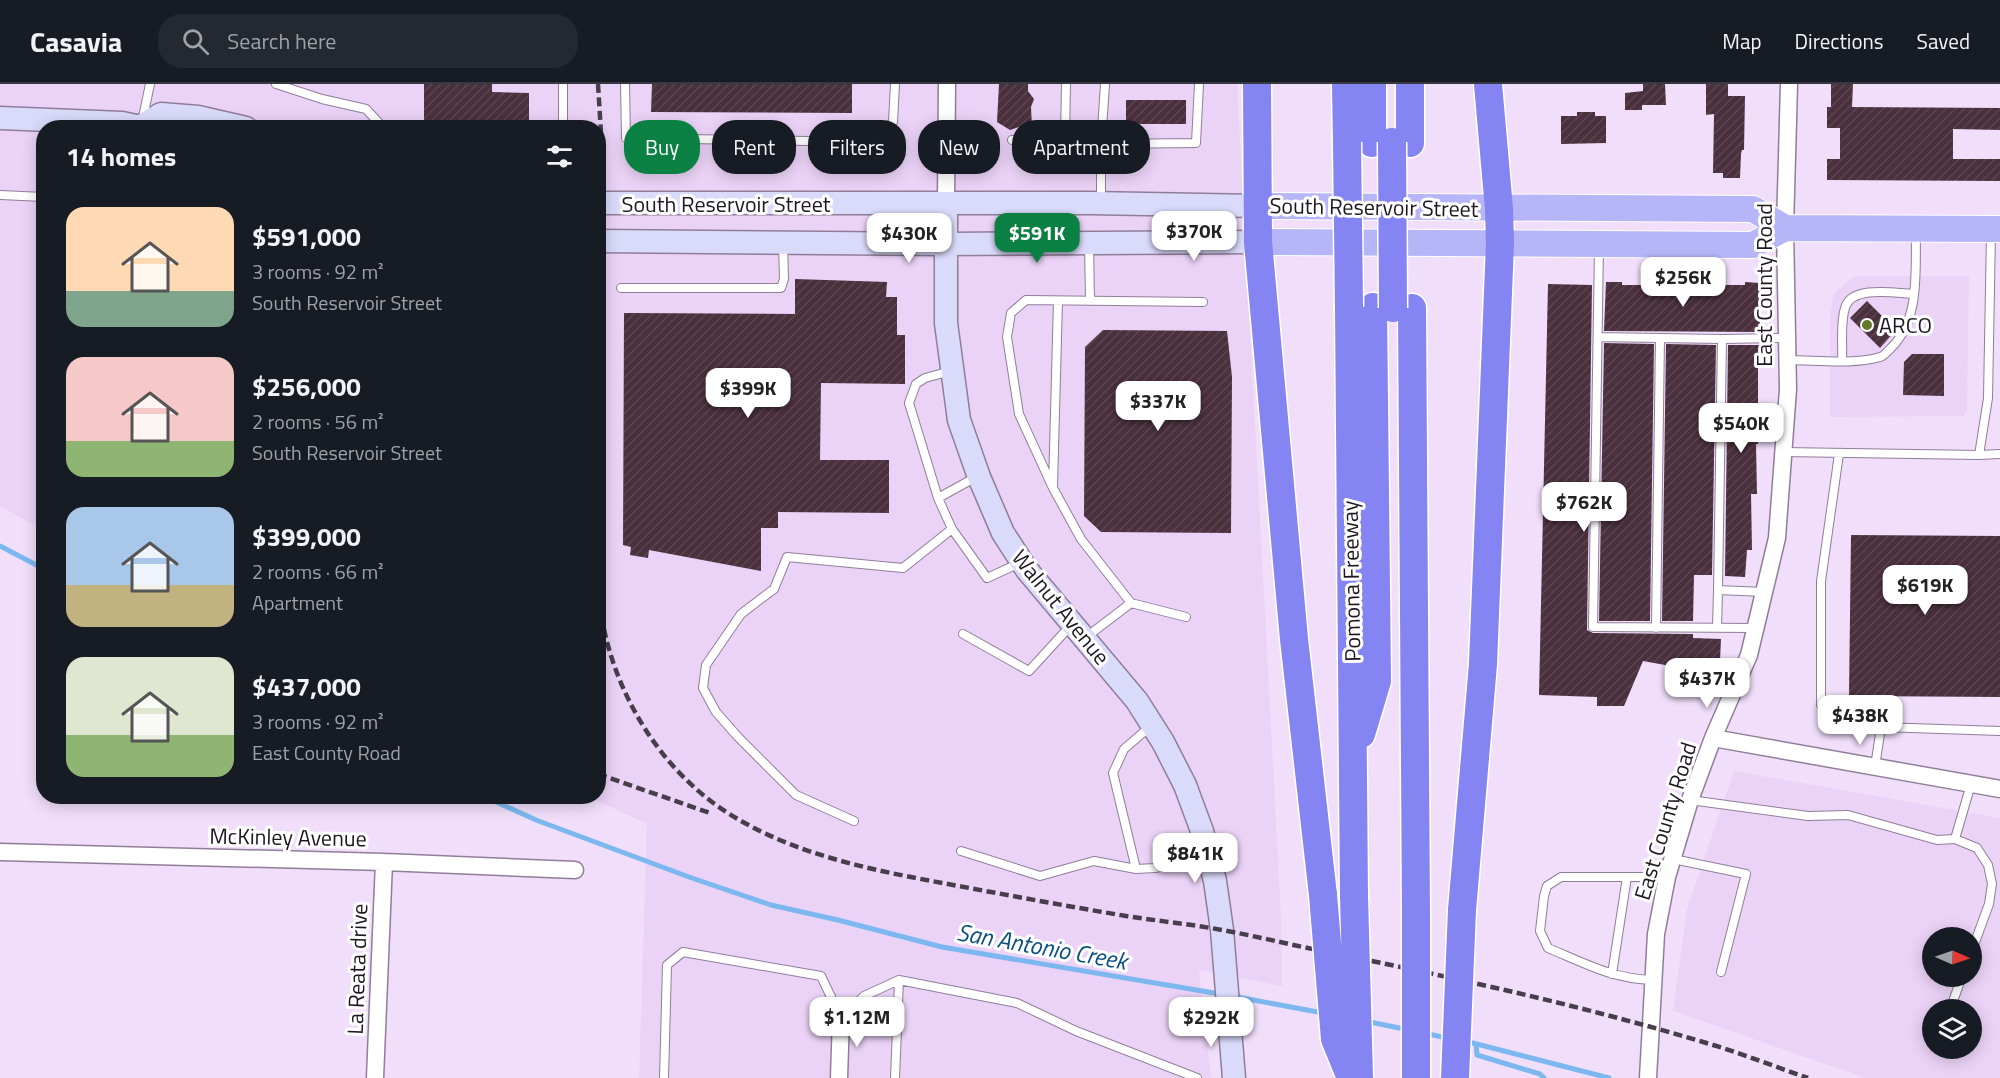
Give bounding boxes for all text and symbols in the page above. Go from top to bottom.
search box [158,14,578,68]
text: Casavia [30,20,122,63]
text: Search here [227,24,336,58]
icon: search [179,25,212,58]
text: Map [1722,25,1762,57]
text: Directions [1795,25,1884,57]
text: Saved [1917,25,1970,57]
chip: Buy [624,120,700,174]
chip: Rent [712,120,796,174]
chip: Filters [808,120,906,174]
chip: New [918,120,1000,174]
chip: Apartment [1012,120,1150,174]
text: 14 homes [66,137,176,176]
icon: filters [543,140,576,173]
street label: South Reservoir Street [621,187,831,221]
street label: South Reservoir Street [1269,188,1479,226]
street label: East County Road [1747,203,1781,367]
pin: $370K [1152,211,1236,262]
pin: $430K [867,213,951,264]
pin: $591K [995,213,1079,264]
text: $370K [1166,215,1222,246]
text: $591,000 [252,217,361,256]
text: $430K [881,217,937,248]
text: $591K [1009,217,1065,248]
icon: home [114,231,186,303]
text: 3 rooms · 92 m² [252,256,384,287]
pin: $256K [1641,257,1725,308]
text: $256K [1655,261,1711,292]
text: South Reservoir Street [252,287,442,318]
place label: ARCO [1879,308,1932,342]
marker: ARCO [1860,318,1874,332]
text: $256,000 [252,367,361,406]
pin: $399K [706,368,790,419]
text: $399K [720,372,776,403]
icon: home [114,381,186,453]
pin: $337K [1116,381,1200,432]
text: $337K [1130,385,1186,416]
pin: $540K [1699,403,1783,454]
text: 2 rooms · 56 m² [252,406,384,437]
text: $540K [1713,407,1769,438]
text: South Reservoir Street [252,437,442,468]
pin: $762K [1542,482,1626,533]
text: $762K [1556,486,1612,517]
street label: Pomona Freeway [1333,500,1369,662]
text: $399,000 [252,517,361,556]
icon: home [114,531,186,603]
street label: Walnut Avenue [1004,542,1118,672]
text: 2 rooms · 66 m² [252,556,384,587]
pin: $619K [1883,565,1967,616]
text: $619K [1897,569,1953,600]
text: Apartment [252,587,343,618]
pin: $437K [1665,658,1749,709]
text: $437K [1679,662,1735,693]
text: $437,000 [252,667,361,706]
icon: home [114,681,186,753]
pin: $438K [1818,695,1902,746]
text: $438K [1832,699,1888,730]
text: 3 rooms · 92 m² [252,706,384,737]
text: East County Road [252,737,401,768]
street label: East County Road [1625,738,1705,904]
street label: McKinley Avenue [209,819,367,855]
pin: $841K [1153,833,1237,884]
text: $841K [1167,837,1223,868]
street label: La Reata drive [338,903,376,1035]
water label: San Antonio Creek [954,913,1133,979]
north arrow [1922,927,1982,987]
map controls [1922,927,1982,1059]
pin: $1.12M [808,997,906,1048]
pin: $292K [1169,997,1253,1048]
button: layers [1922,999,1982,1059]
text: $1.12M [823,1001,891,1032]
text: $292K [1183,1001,1239,1032]

